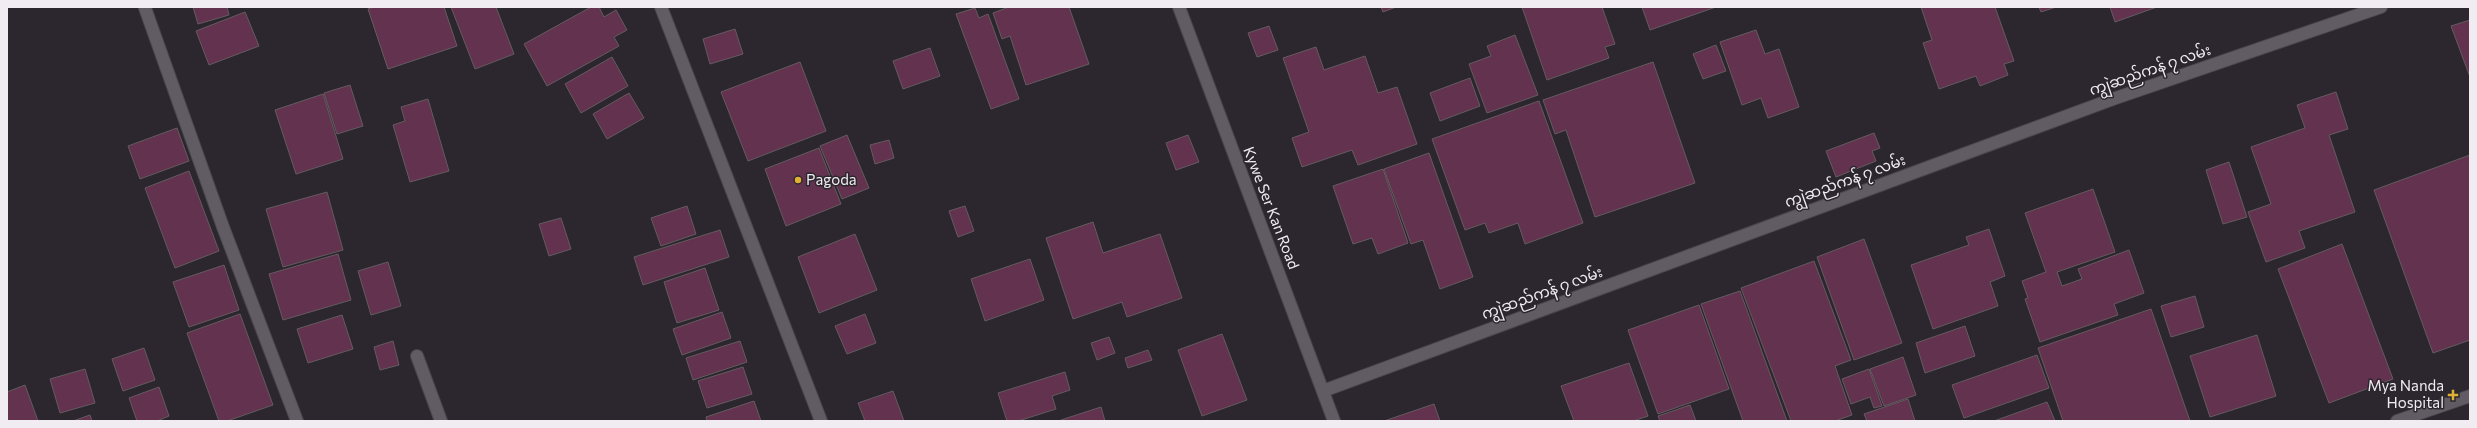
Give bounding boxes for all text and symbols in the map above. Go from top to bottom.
street label: ကျွဲဆည်ကန် ၇ လမ်း [2087,40,2214,103]
street label: Kywe Ser Kan Road [1240,144,1304,271]
street label: ကျွဲဆည်ကန် ၇ လမ်း [1782,150,1909,215]
place label: Pagoda [806,170,857,188]
marker: Pagoda [793,175,803,185]
street label: ကျွဲဆည်ကန် ၇ လမ်း [1479,262,1606,327]
place label: Mya Nanda Hospital [2368,376,2444,411]
marker: Mya Nanda Hospital [2447,389,2459,401]

